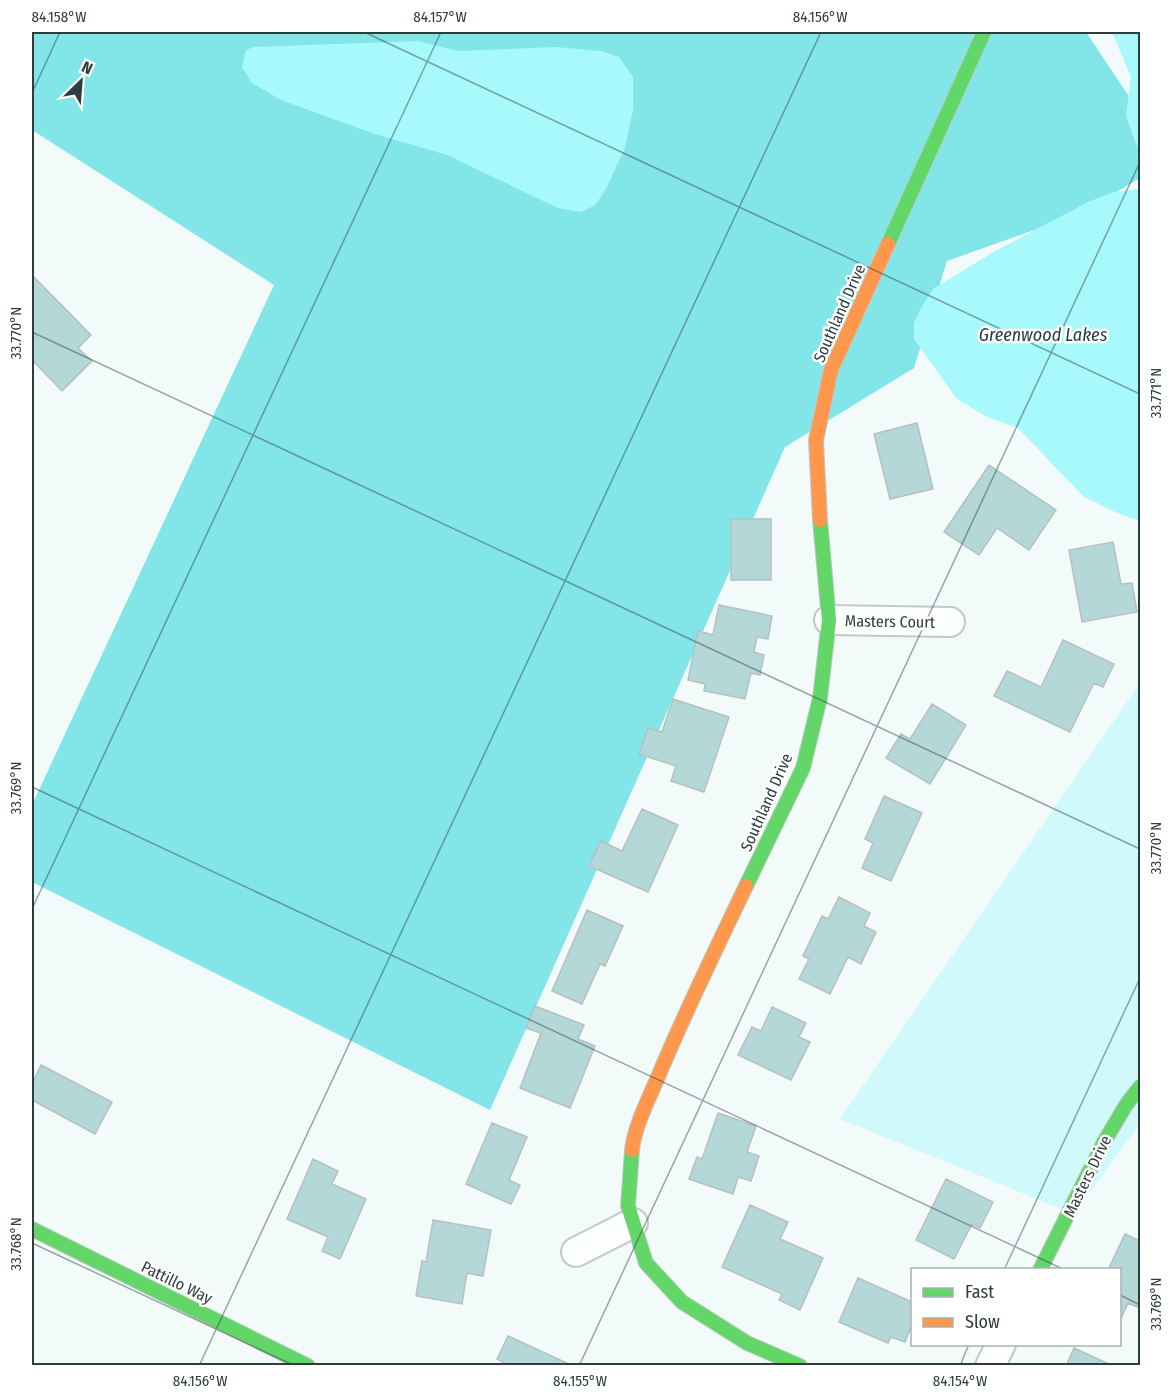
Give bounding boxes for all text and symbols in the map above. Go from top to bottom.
text: 84.158°W [32,8,86,26]
text: 84.157°W [413,8,467,26]
text: 84.156°W [793,8,847,26]
north arrow [51,51,111,111]
text: N [79,57,95,78]
street label: Southland Drive [809,261,870,365]
text: 33.770°N [7,307,25,359]
water label: Greenwood Lakes [979,324,1108,346]
text: 33.771°N [1147,368,1165,418]
street label: Masters Court [845,611,936,632]
street label: Southland Drive [736,750,797,854]
text: 33.769°N [7,761,25,815]
text: 33.770°N [1147,822,1165,874]
street label: Masters Drive [1059,1132,1115,1220]
text: 33.768°N [7,1217,25,1271]
street label: Pattillo Way [138,1257,216,1308]
legend [911,1268,1121,1346]
text: 33.769°N [1147,1277,1165,1331]
text: Fast [965,1281,994,1303]
text: Slow [965,1311,1000,1333]
text: 84.156°W [173,1372,227,1390]
text: 84.155°W [553,1372,607,1390]
text: 84.154°W [933,1372,987,1390]

